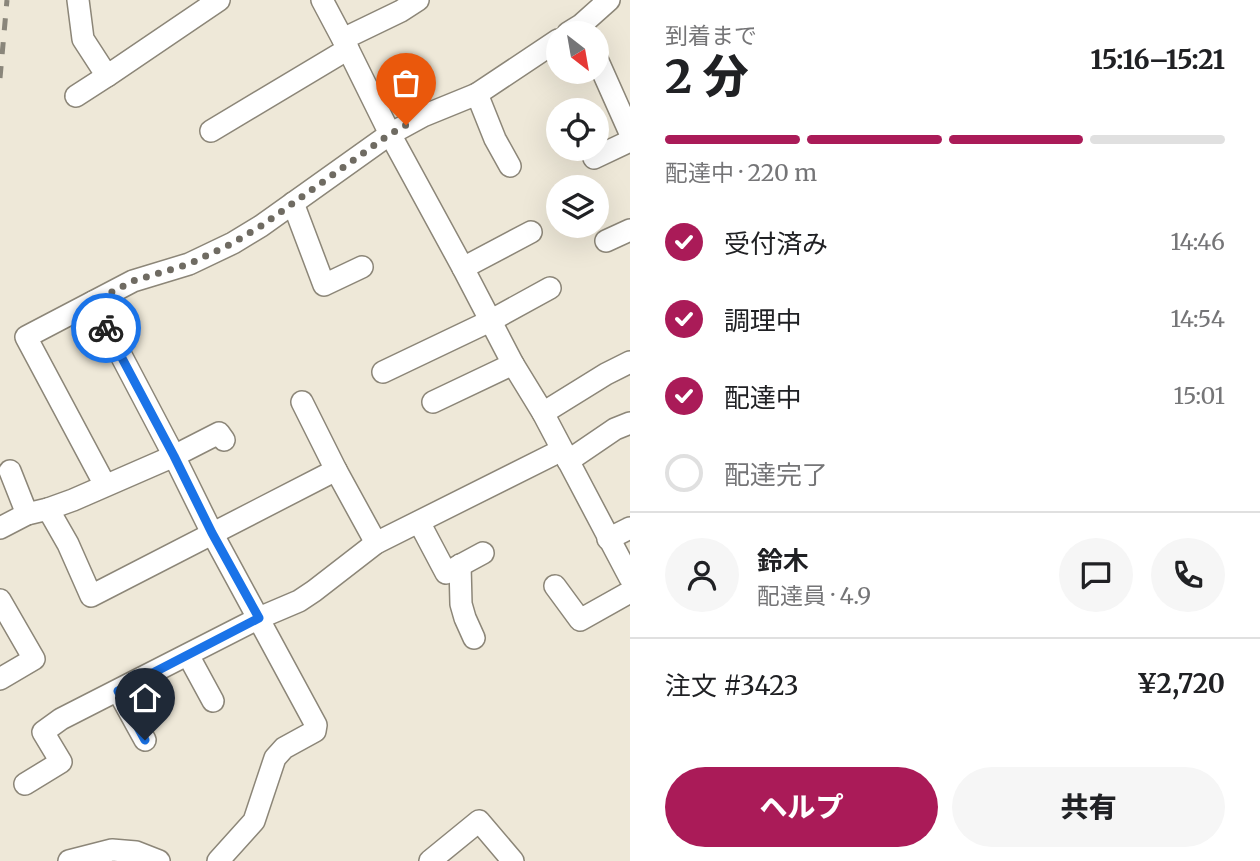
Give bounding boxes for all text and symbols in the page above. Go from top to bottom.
north arrow [546,21,609,84]
map controls [546,21,609,238]
text: 到着まで [665,21,757,50]
text: 15:16–15:21 [1091,43,1225,76]
text: 2 分 [665,48,749,106]
pin [376,53,436,125]
icon: bag [387,64,425,102]
button: locate [546,98,609,161]
text: 配達中 · 220 m [665,158,817,187]
button: layers [546,175,609,238]
icon: check [665,223,703,261]
text: 受付済み [724,227,828,260]
text: 14:46 [1171,227,1225,256]
courier [71,293,141,363]
icon: check [665,300,703,338]
text: 調理中 [724,304,802,337]
text: 14:54 [1171,304,1225,333]
icon: bike [87,309,125,347]
icon: check [665,377,703,415]
text: 配達中 [724,381,802,414]
text: 15:01 [1173,381,1225,410]
text: 配達完了 [724,458,828,491]
button: person [665,538,739,612]
button: chat [1059,538,1133,612]
button: phone [1151,538,1225,612]
text: 鈴木 [757,544,809,577]
text: 配達員 · 4.9 [757,581,871,610]
text: ¥2,720 [1137,667,1225,700]
pin [115,668,175,740]
text: 注文 #3423 [665,669,799,702]
icon: home [126,679,164,717]
button: ヘルプ [665,767,938,847]
button: 共有 [952,767,1225,847]

